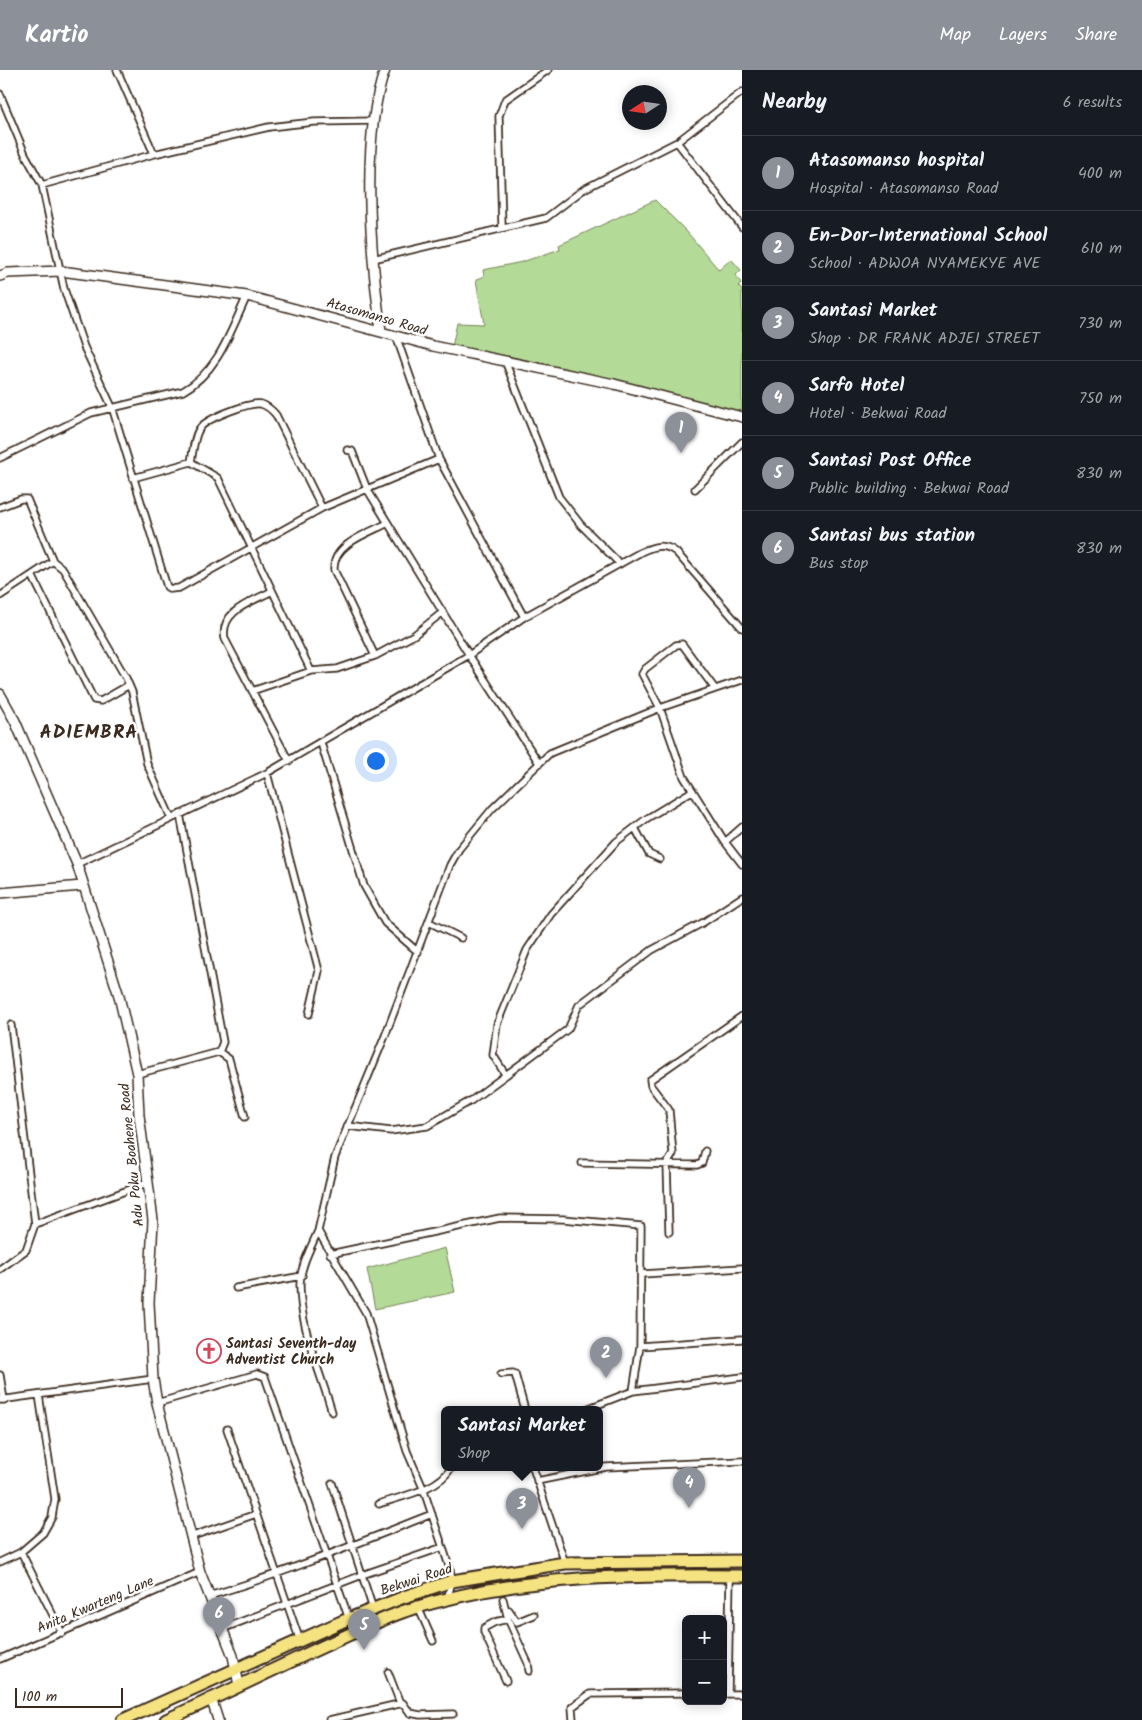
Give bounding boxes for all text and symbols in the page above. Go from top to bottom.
text: Kartio [25,16,88,55]
text: Map [940,21,971,50]
text: Layers [999,21,1047,50]
text: Share [1075,21,1117,50]
north arrow [622,85,667,130]
text: Nearby [762,86,827,119]
text: 6 results [1063,90,1122,115]
text: Atasomanso hospital [809,146,984,176]
text: 1 [776,161,780,186]
text: 400 m [1078,161,1122,186]
text: Hospital · Atasomanso Road [809,176,998,201]
text: En-Dor-International School [809,221,1047,251]
text: 2 [773,236,783,261]
text: 610 m [1081,236,1122,261]
text: School · ADWOA NYAMEKYE AVE [809,251,1041,276]
street label: Atasomanso Road [324,292,431,342]
text: Santasi Market [809,296,937,326]
text: 3 [774,311,782,336]
text: 730 m [1078,311,1122,336]
text: Shop · DR FRANK ADJEI STREET [809,326,1040,351]
text: Sarfo Hotel [809,371,904,401]
text: 4 [774,386,782,411]
text: 750 m [1079,386,1122,411]
text: Hotel · Bekwai Road [809,401,946,426]
pin: 1 [665,412,697,453]
text: Santasi Post Office [809,446,971,476]
text: 5 [774,461,782,486]
text: 830 m [1076,461,1122,486]
text: Public building · Bekwai Road [809,476,1009,501]
text: Santasi bus station [809,521,975,551]
text: 6 [774,536,782,561]
text: 830 m [1076,536,1122,561]
text: Bus stop [809,551,868,576]
district label: ADIEMBRA [40,718,138,748]
your location [363,748,389,774]
street label: Adu Poku Boahene Road [113,1081,150,1228]
place label: Santasi Seventh-day Adventist Church [226,1333,357,1371]
pin: 2 [590,1337,622,1378]
church icon: Santasi Seventh-day Adventist Church [196,1338,222,1364]
popup [441,1406,603,1471]
text: Santasi Market [458,1411,586,1441]
text: Shop [458,1441,490,1466]
pin: 4 [673,1467,705,1508]
pin: 3 [506,1488,538,1529]
street label: Bekwai Road [377,1558,456,1602]
street label: Anita Kwarteng Lane [33,1570,158,1640]
pin: 6 [203,1597,235,1638]
pin: 5 [348,1609,380,1650]
map controls [682,1615,727,1705]
button: + [682,1615,727,1660]
button: − [682,1660,727,1705]
scale bar [15,1685,122,1708]
text: 100 m [22,1686,57,1708]

